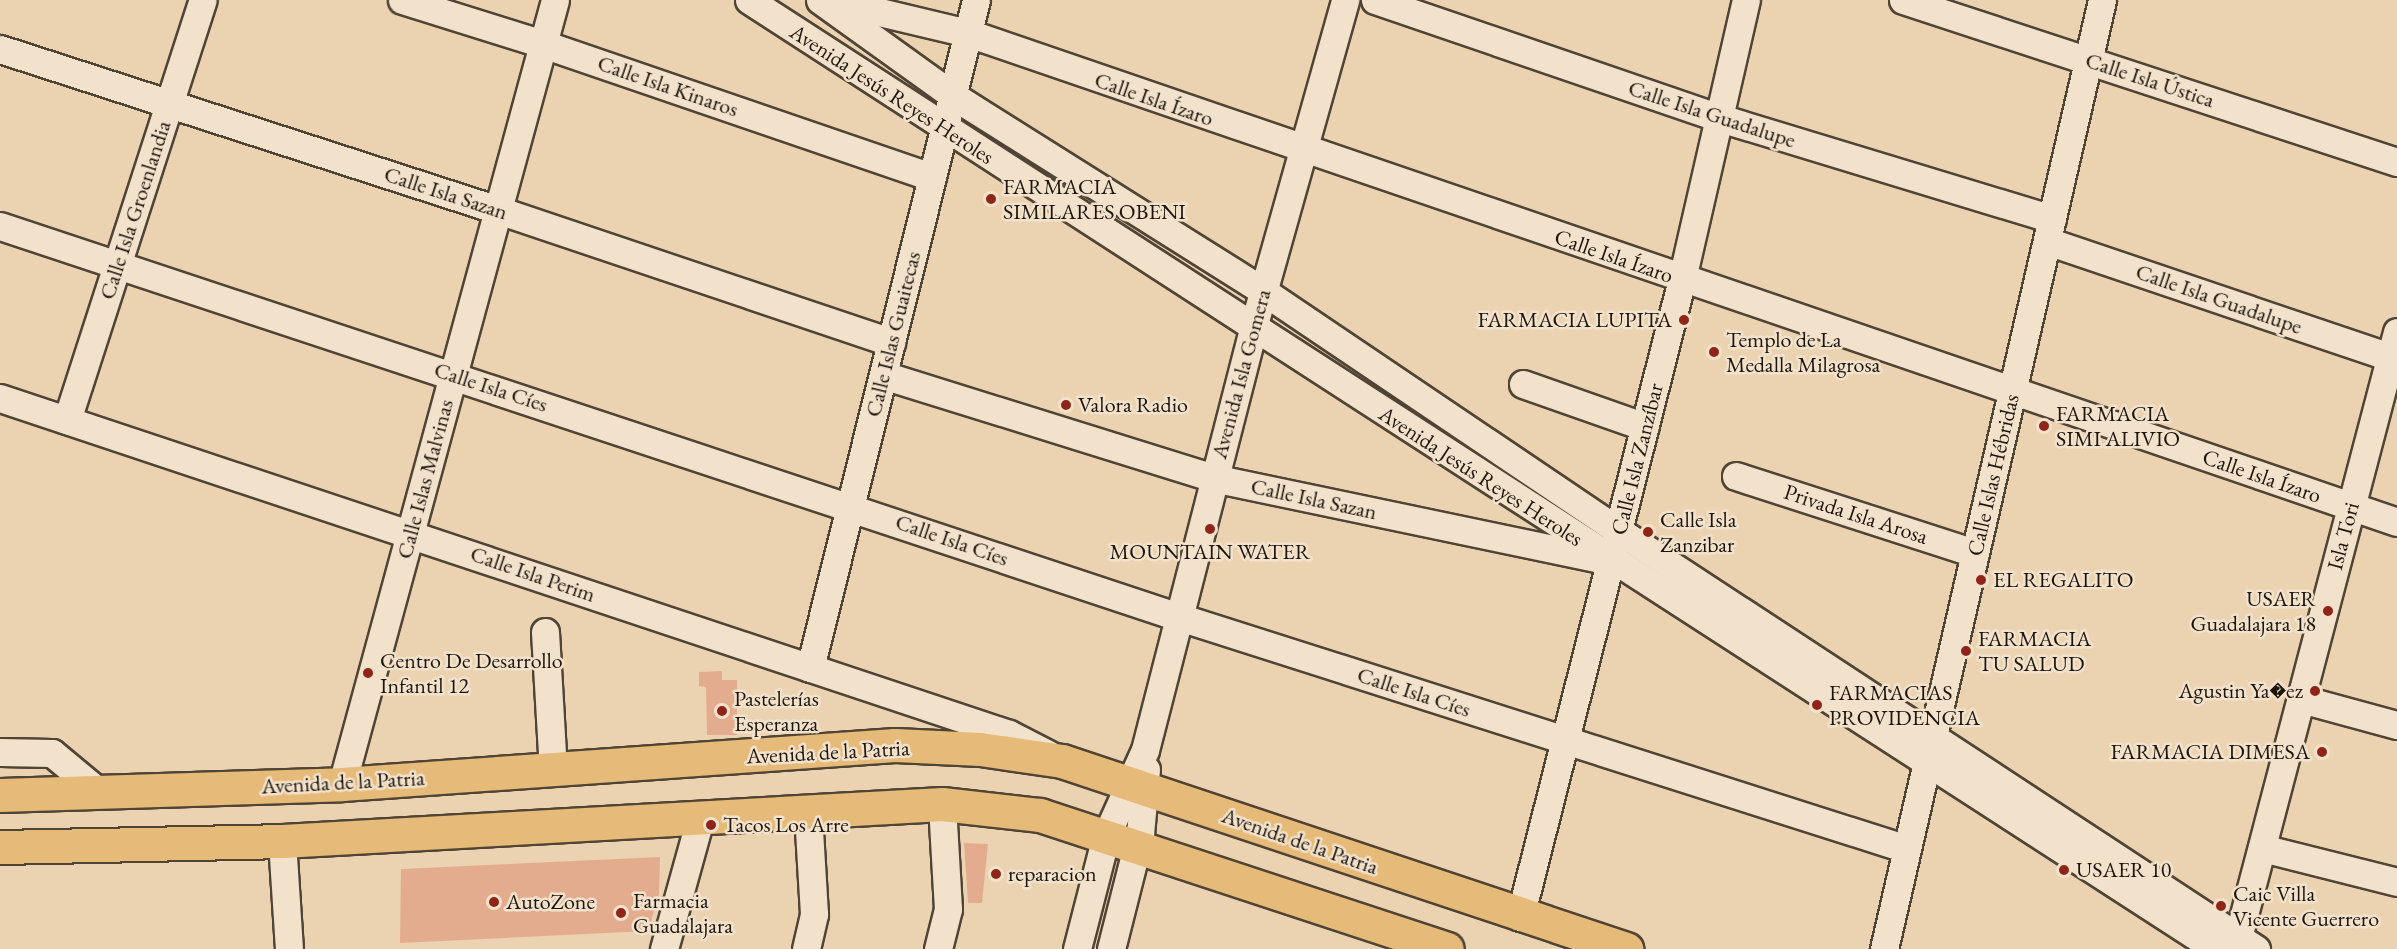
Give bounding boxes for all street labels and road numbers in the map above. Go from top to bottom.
street label: Avenida Jesús Reyes Heroles [785,18,999,170]
street label: Calle Isla Ústica [2082,47,2218,113]
street label: Calle Isla Kinaros [594,50,742,122]
street label: Calle Isla Ízaro [1091,66,1217,132]
street label: Calle Isla Guadalupe [1625,75,1799,153]
street label: Calle Isla Groenlandia [94,117,176,303]
street label: Calle Isla Sazan [381,161,511,225]
street label: Calle Isla Ízaro [1551,223,1677,289]
street label: Calle Islas Guaitecas [860,248,926,420]
street label: Calle Isla Guadalupe [2132,258,2306,340]
street label: Avenida Isla Gomera [1206,286,1276,462]
street label: Calle Isla Cíes [431,356,551,418]
street label: Calle Isla Zanzíbar [1605,380,1669,538]
street label: Calle Islas Hébridas [1962,391,2024,559]
street label: Calle Islas Malvinas [391,396,459,562]
street label: Avenida Jesús Reyes Heroles [1374,400,1588,552]
street label: Calle Isla Ízaro [2199,443,2325,509]
street label: Calle Isla Sazan [1249,473,1379,525]
street label: Privada Isla Arosa [1781,478,1931,550]
street label: Isla Tori [2321,499,2365,573]
street label: Calle Isla Cíes [892,508,1012,572]
street label: Calle Isla Perim [467,540,599,608]
street label: Calle Isla Cíes [1354,661,1474,723]
street label: Avenida de la Patria [746,735,910,769]
street label: Avenida de la Patria [261,765,425,799]
street label: Avenida de la Patria [1218,802,1382,880]

